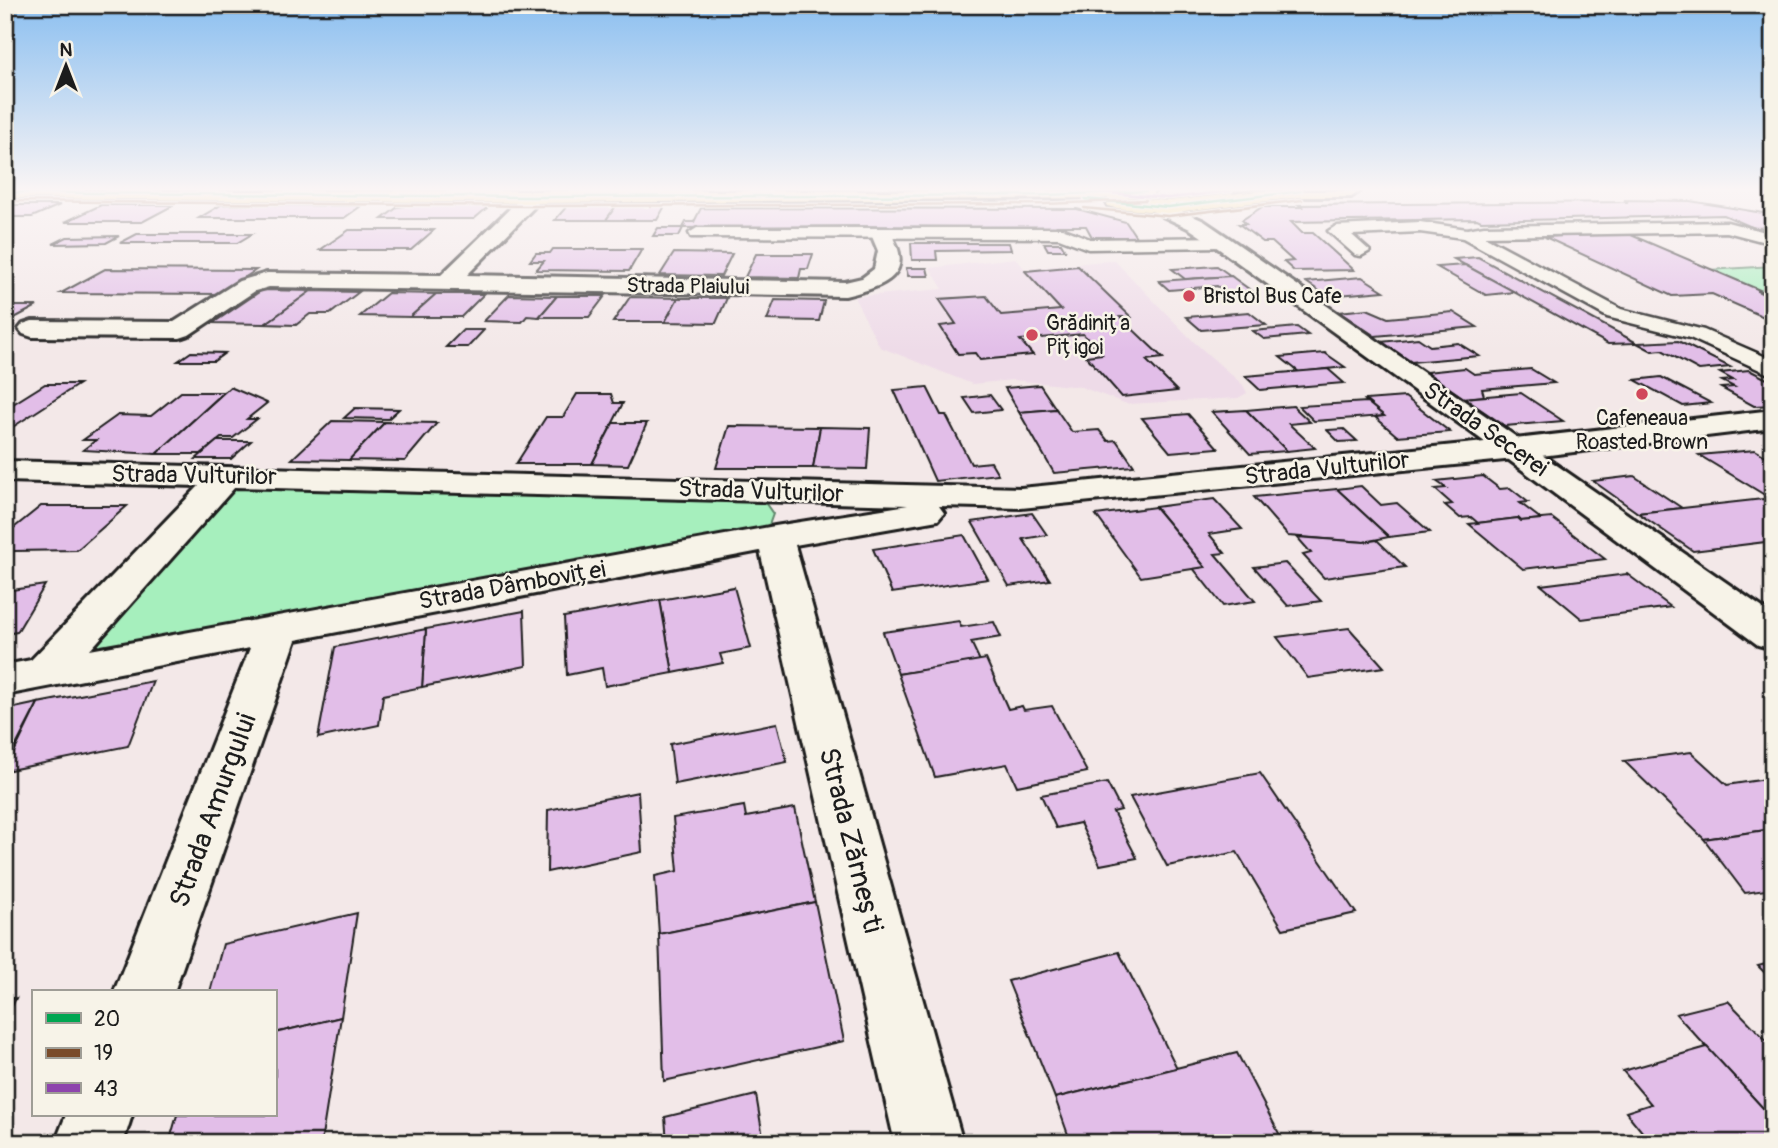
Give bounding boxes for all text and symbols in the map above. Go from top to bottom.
north arrow [32,32,102,102]
text: N [60,38,73,62]
street label: Strada Plaiului [626,272,750,301]
place label: Bristol Bus Cafe [1203,283,1342,310]
marker: Bristol Bus Cafe [1181,288,1197,304]
place label: Grădinița Pițigoi [1046,310,1130,361]
marker: Grădinița Pițigoi [1024,327,1040,343]
street label: Strada Secerei [1418,376,1554,483]
marker: Cafeneaua Roasted Brown [1634,386,1650,402]
place label: Cafeneaua Roasted Brown [1576,405,1708,456]
street label: Strada Vulturilor [1243,445,1411,492]
street label: Strada Vulturilor [111,460,277,491]
street label: Strada Vulturilor [678,474,845,509]
street label: Strada Dâmboviței [416,555,608,616]
street label: Strada Amurgului [162,709,265,912]
street label: Strada Zărnești [811,744,890,937]
legend [32,990,276,1116]
text: 20 [94,1006,120,1033]
text: 19 [94,1040,113,1067]
text: 43 [94,1076,118,1103]

